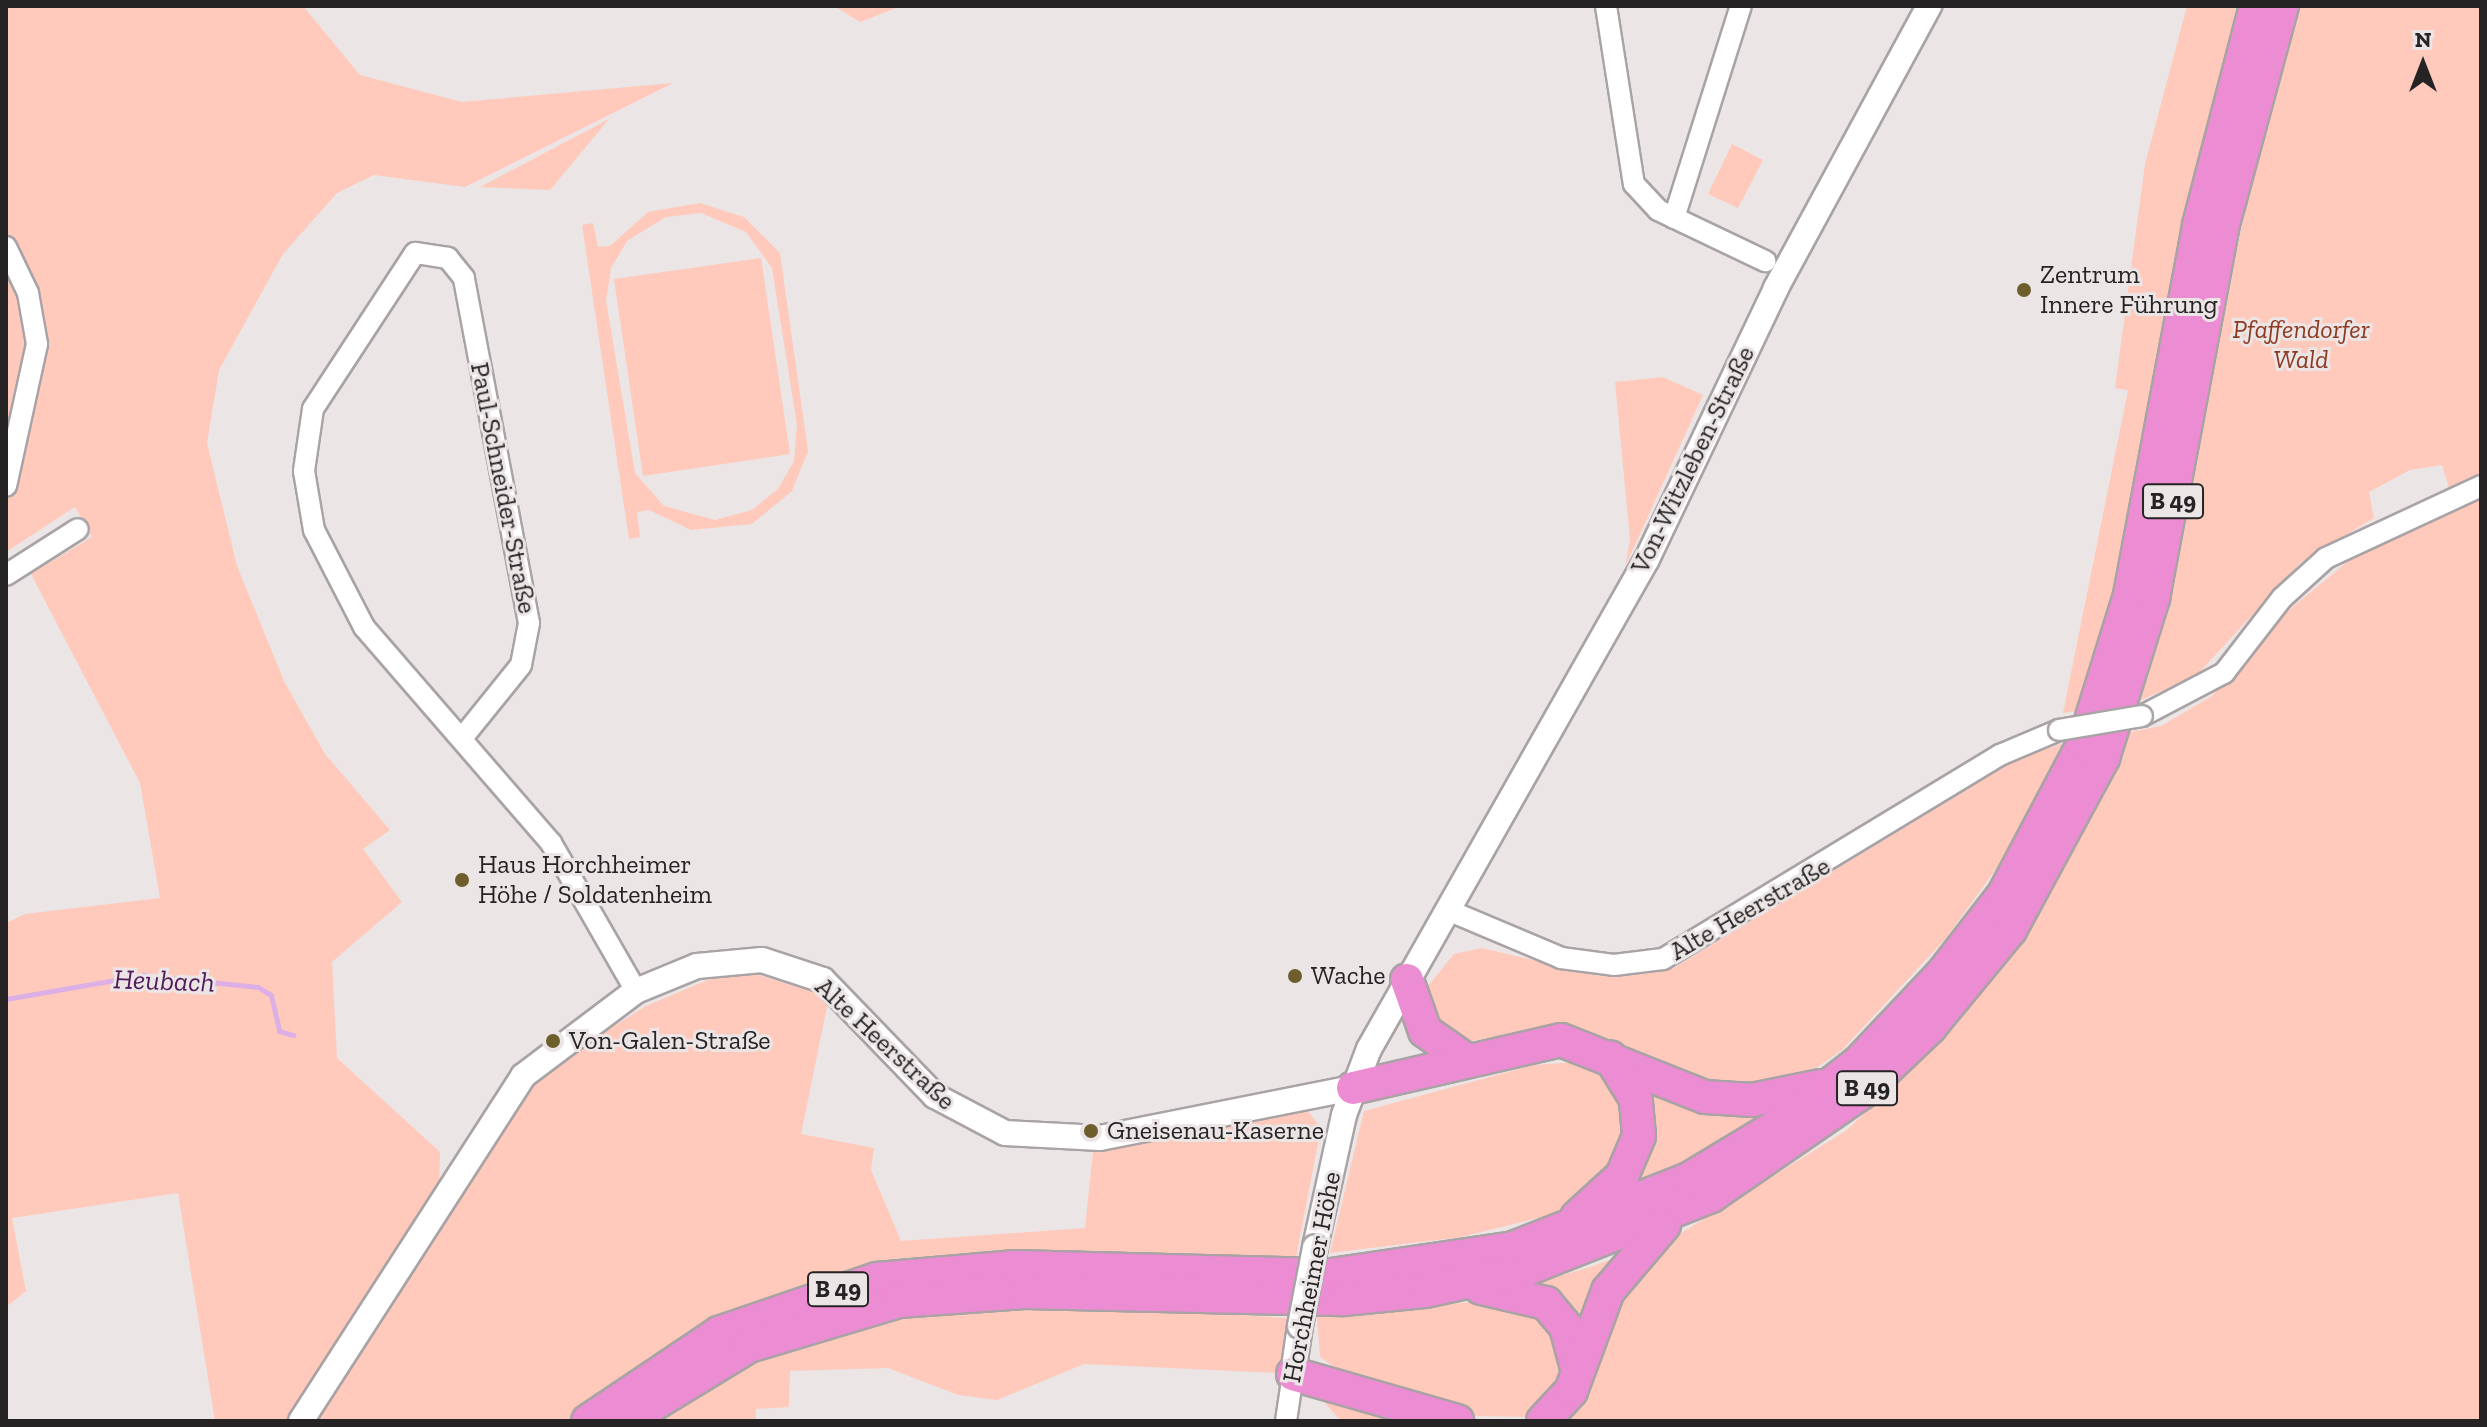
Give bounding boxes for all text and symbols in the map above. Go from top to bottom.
north arrow [2383,24,2463,104]
text: N [2415,26,2431,53]
place label: Zentrum Innere Führung [2040,259,2218,320]
marker: Zentrum Innere Führung [2015,281,2033,299]
park label: Pfaffendorfer Wald [2232,314,2370,376]
street label: Von-Witzleben-Straße [1624,341,1762,579]
street label: Paul-Schneider-Straße [463,360,543,616]
road number: B 49 [2141,481,2205,521]
place label: Haus Horchheimer Höhe / Soldatenheim [478,849,712,910]
street label: Alte Heerstraße [1664,851,1836,967]
marker: Haus Horchheimer Höhe / Soldatenheim [453,871,471,889]
place label: Wache [1311,960,1385,992]
water label: Heubach [113,962,215,1000]
marker: Wache [1286,967,1304,985]
street label: Alte Heerstraße [809,971,961,1117]
place label: Von-Galen-Straße [569,1025,771,1057]
marker: Von-Galen-Straße [544,1032,562,1050]
road number: B 49 [1835,1068,1899,1108]
place label: Gneisenau-Kaserne [1107,1115,1324,1147]
marker: Gneisenau-Kaserne [1082,1122,1100,1140]
street label: Horchheimer Höhe [1276,1169,1348,1385]
road number: B 49 [806,1269,870,1309]

